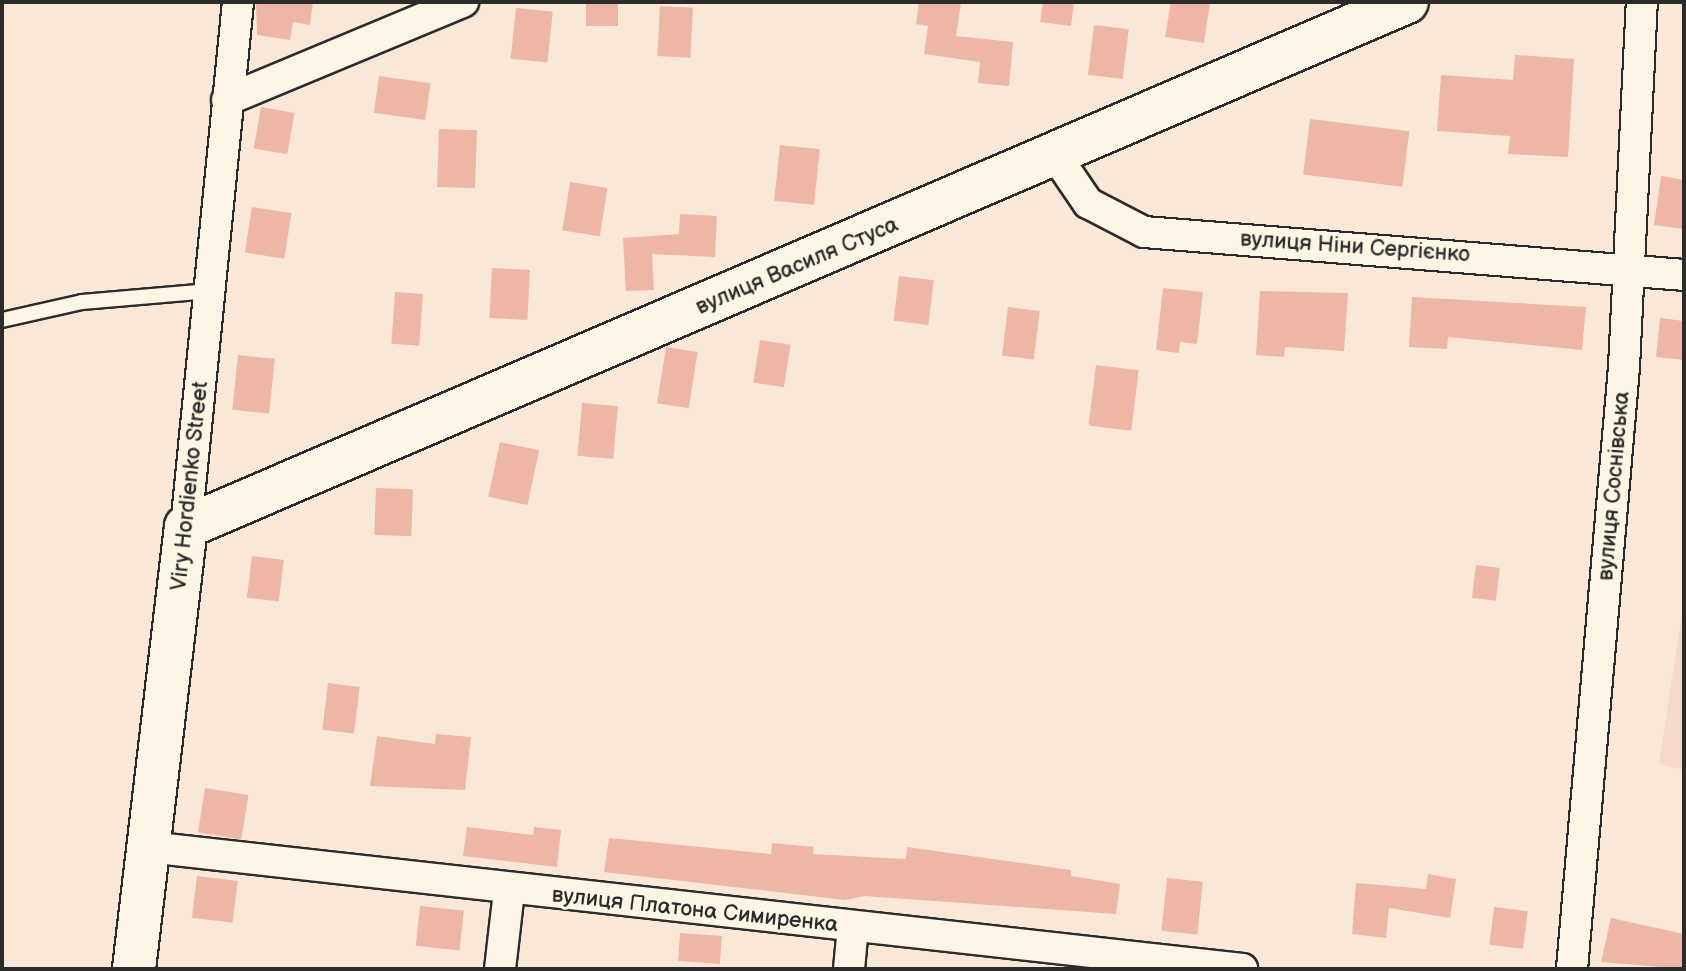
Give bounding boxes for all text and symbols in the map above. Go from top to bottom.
street label: вулиця Василя Стуса [692,211,902,321]
street label: вулиця Ніни Сергієнко [1239,226,1471,268]
street label: Viry Hordienko Street [166,379,214,593]
street label: вулиця Соснівська [1593,390,1635,582]
street label: вулиця Платона Симиренка [551,882,839,938]

